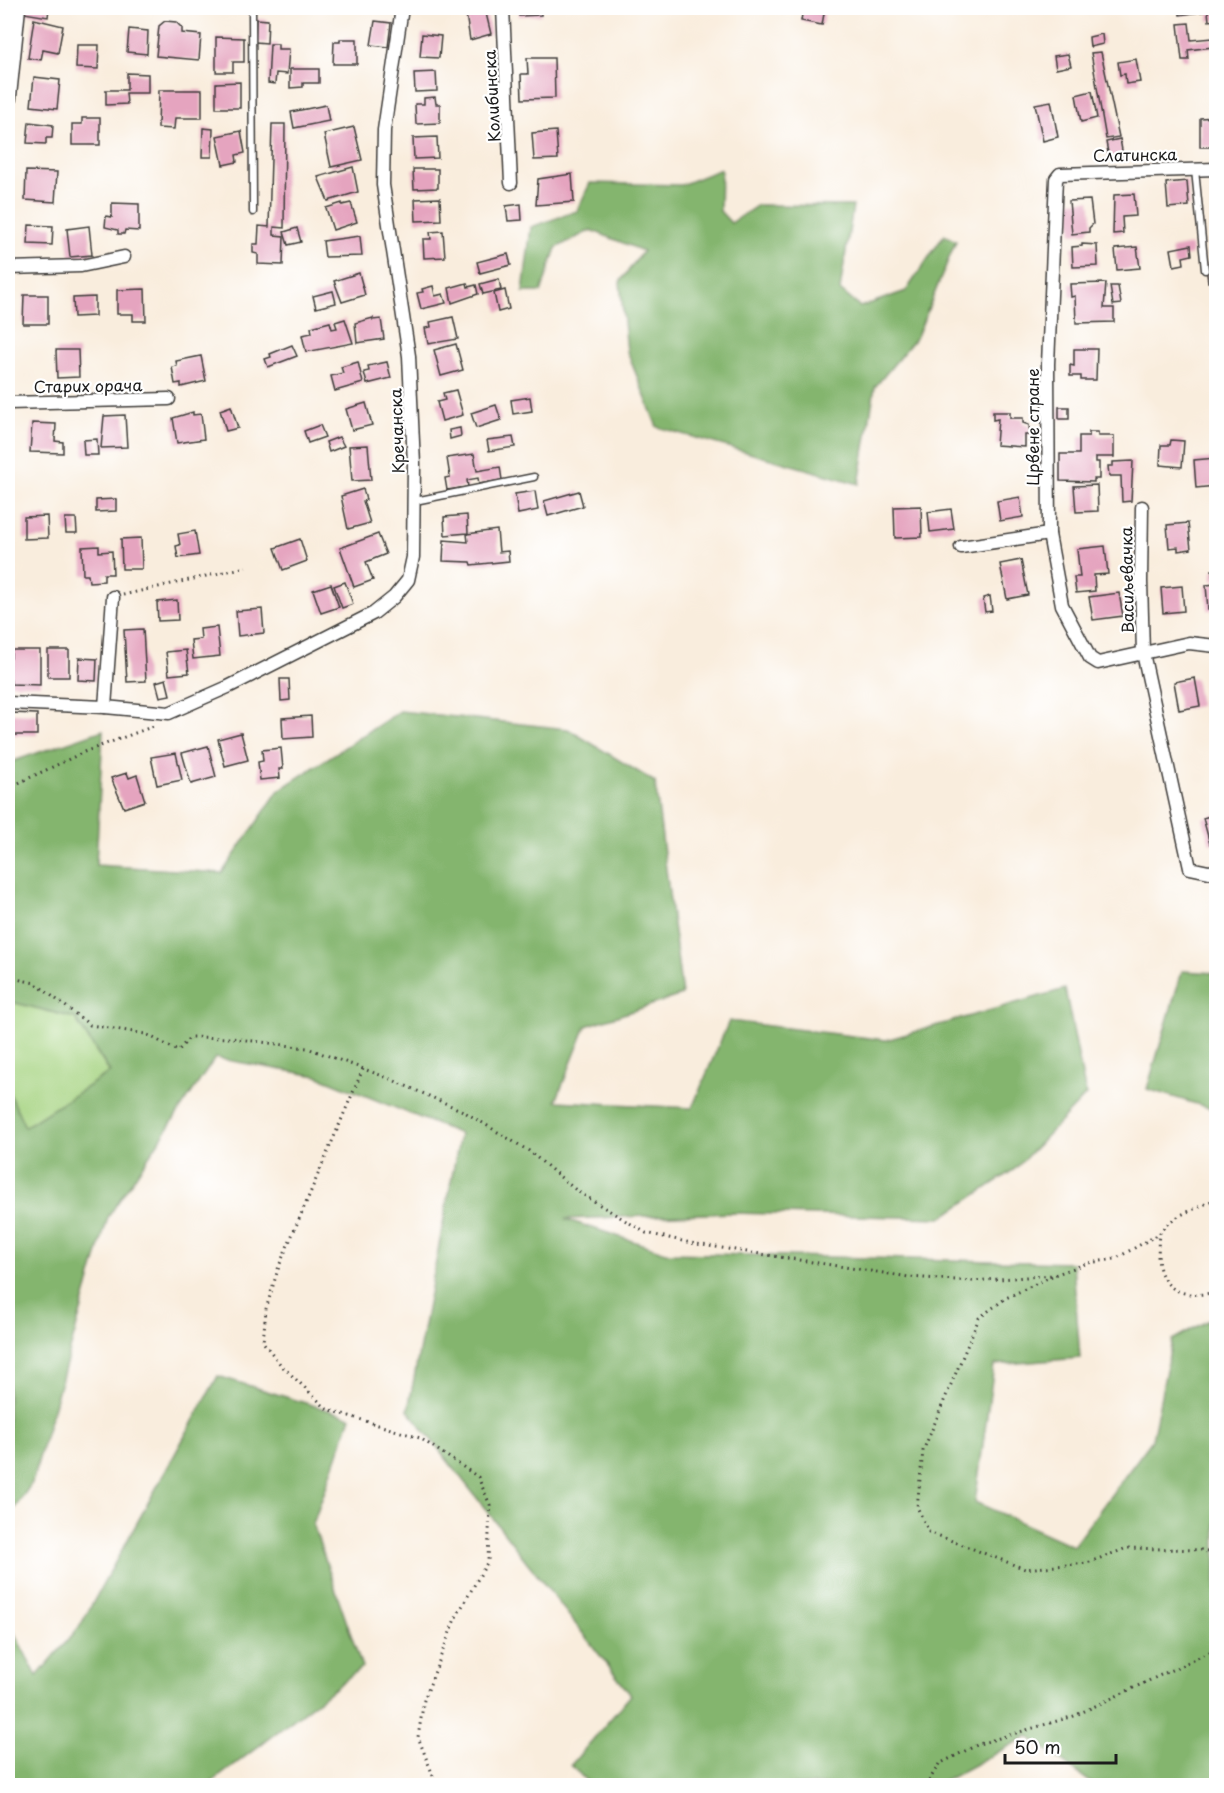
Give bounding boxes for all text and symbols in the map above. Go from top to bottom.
street label: Колибинска [477,49,505,143]
street label: Слатинска [1093,141,1177,167]
street label: Црвене стране [1020,368,1044,486]
street label: Старих орача [33,372,143,398]
street label: Кречанска [383,388,409,474]
street label: Васиљевачка [1113,526,1139,634]
scale bar [1005,1727,1116,1765]
text: 50 m [1014,1733,1061,1760]

